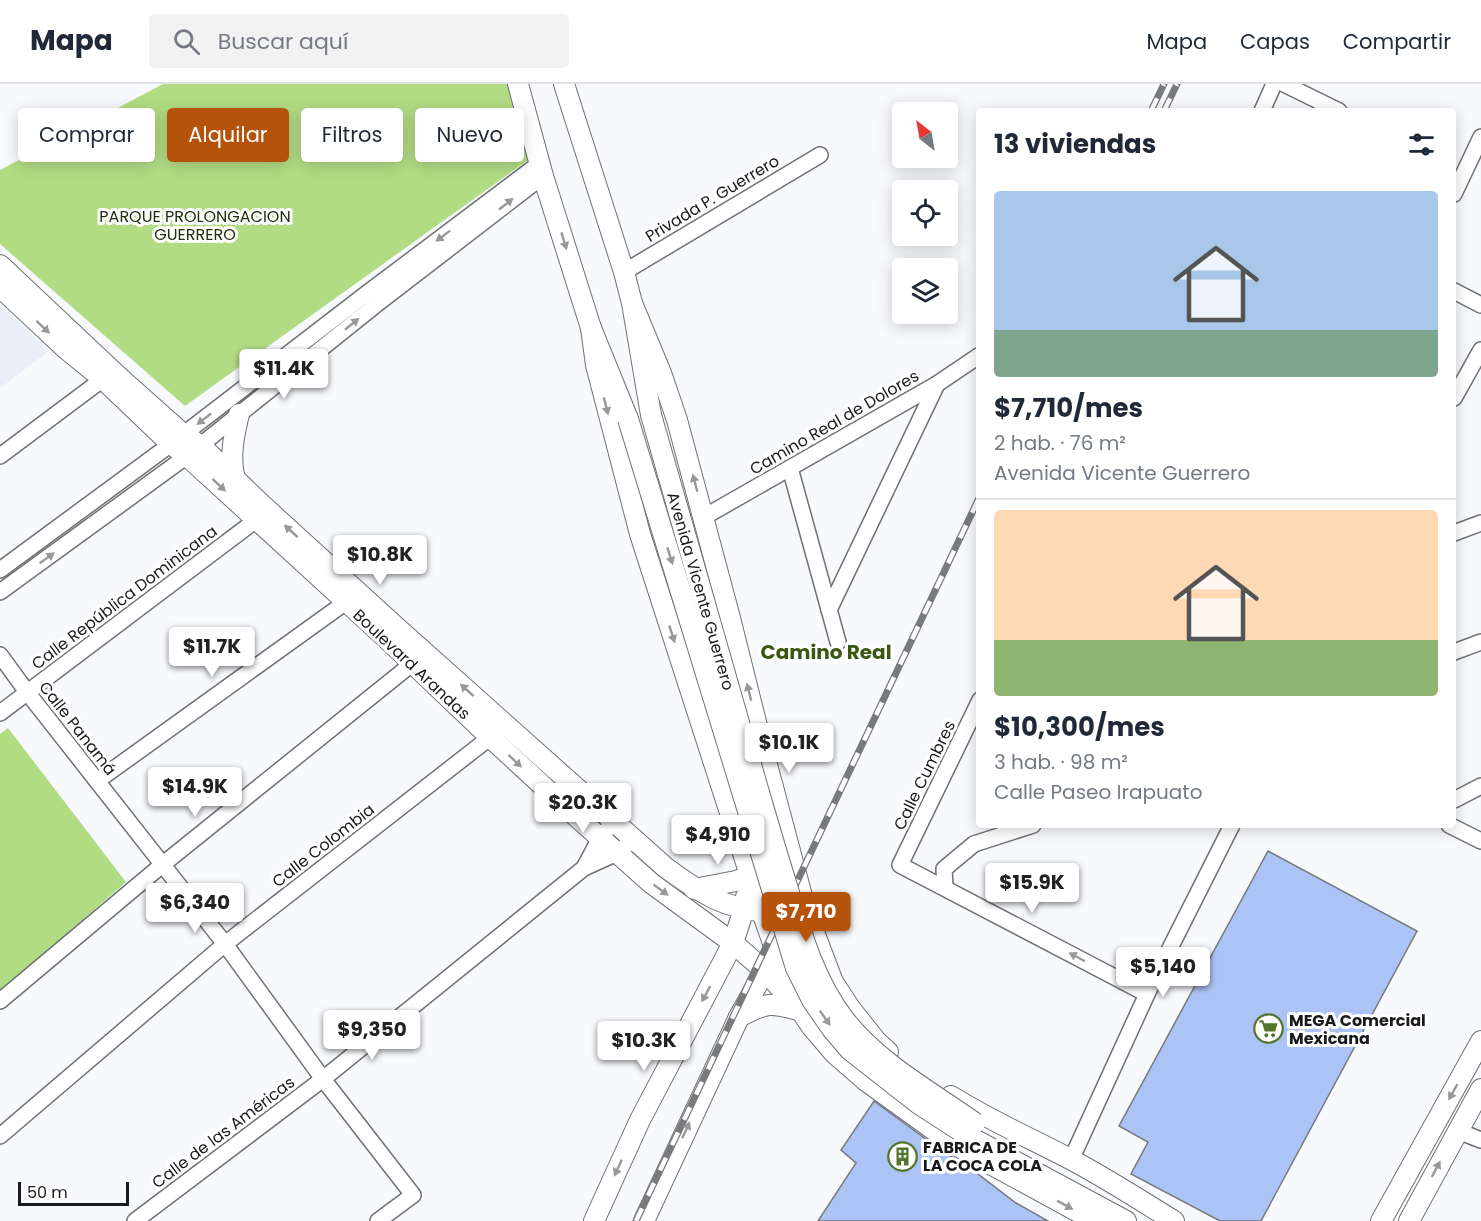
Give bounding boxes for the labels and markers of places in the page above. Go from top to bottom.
pin: $11.4K [235,349,333,400]
pin: $10.8K [331,535,429,586]
pin: $11.7K [163,627,261,678]
pin: $10.1K [740,723,838,774]
pin: $14.9K [146,767,244,818]
pin: $20.3K [534,783,632,834]
pin: $4,910 [669,815,767,866]
pin: $15.9K [983,863,1081,914]
pin: $6,340 [146,883,244,934]
pin: $7,710 [757,892,855,943]
pin: $5,140 [1114,947,1212,998]
place label: MEGA Comercial Mexicana [1289,1009,1426,1050]
pin: $9,350 [323,1010,421,1061]
supermarket icon: MEGA Comercial Mexicana [1252,1013,1284,1045]
pin: $10.3K [595,1021,693,1072]
place label: FABRICA DE LA COCA COLA [923,1136,1042,1177]
building icon: FABRICA DE LA COCA COLA [886,1140,918,1172]

